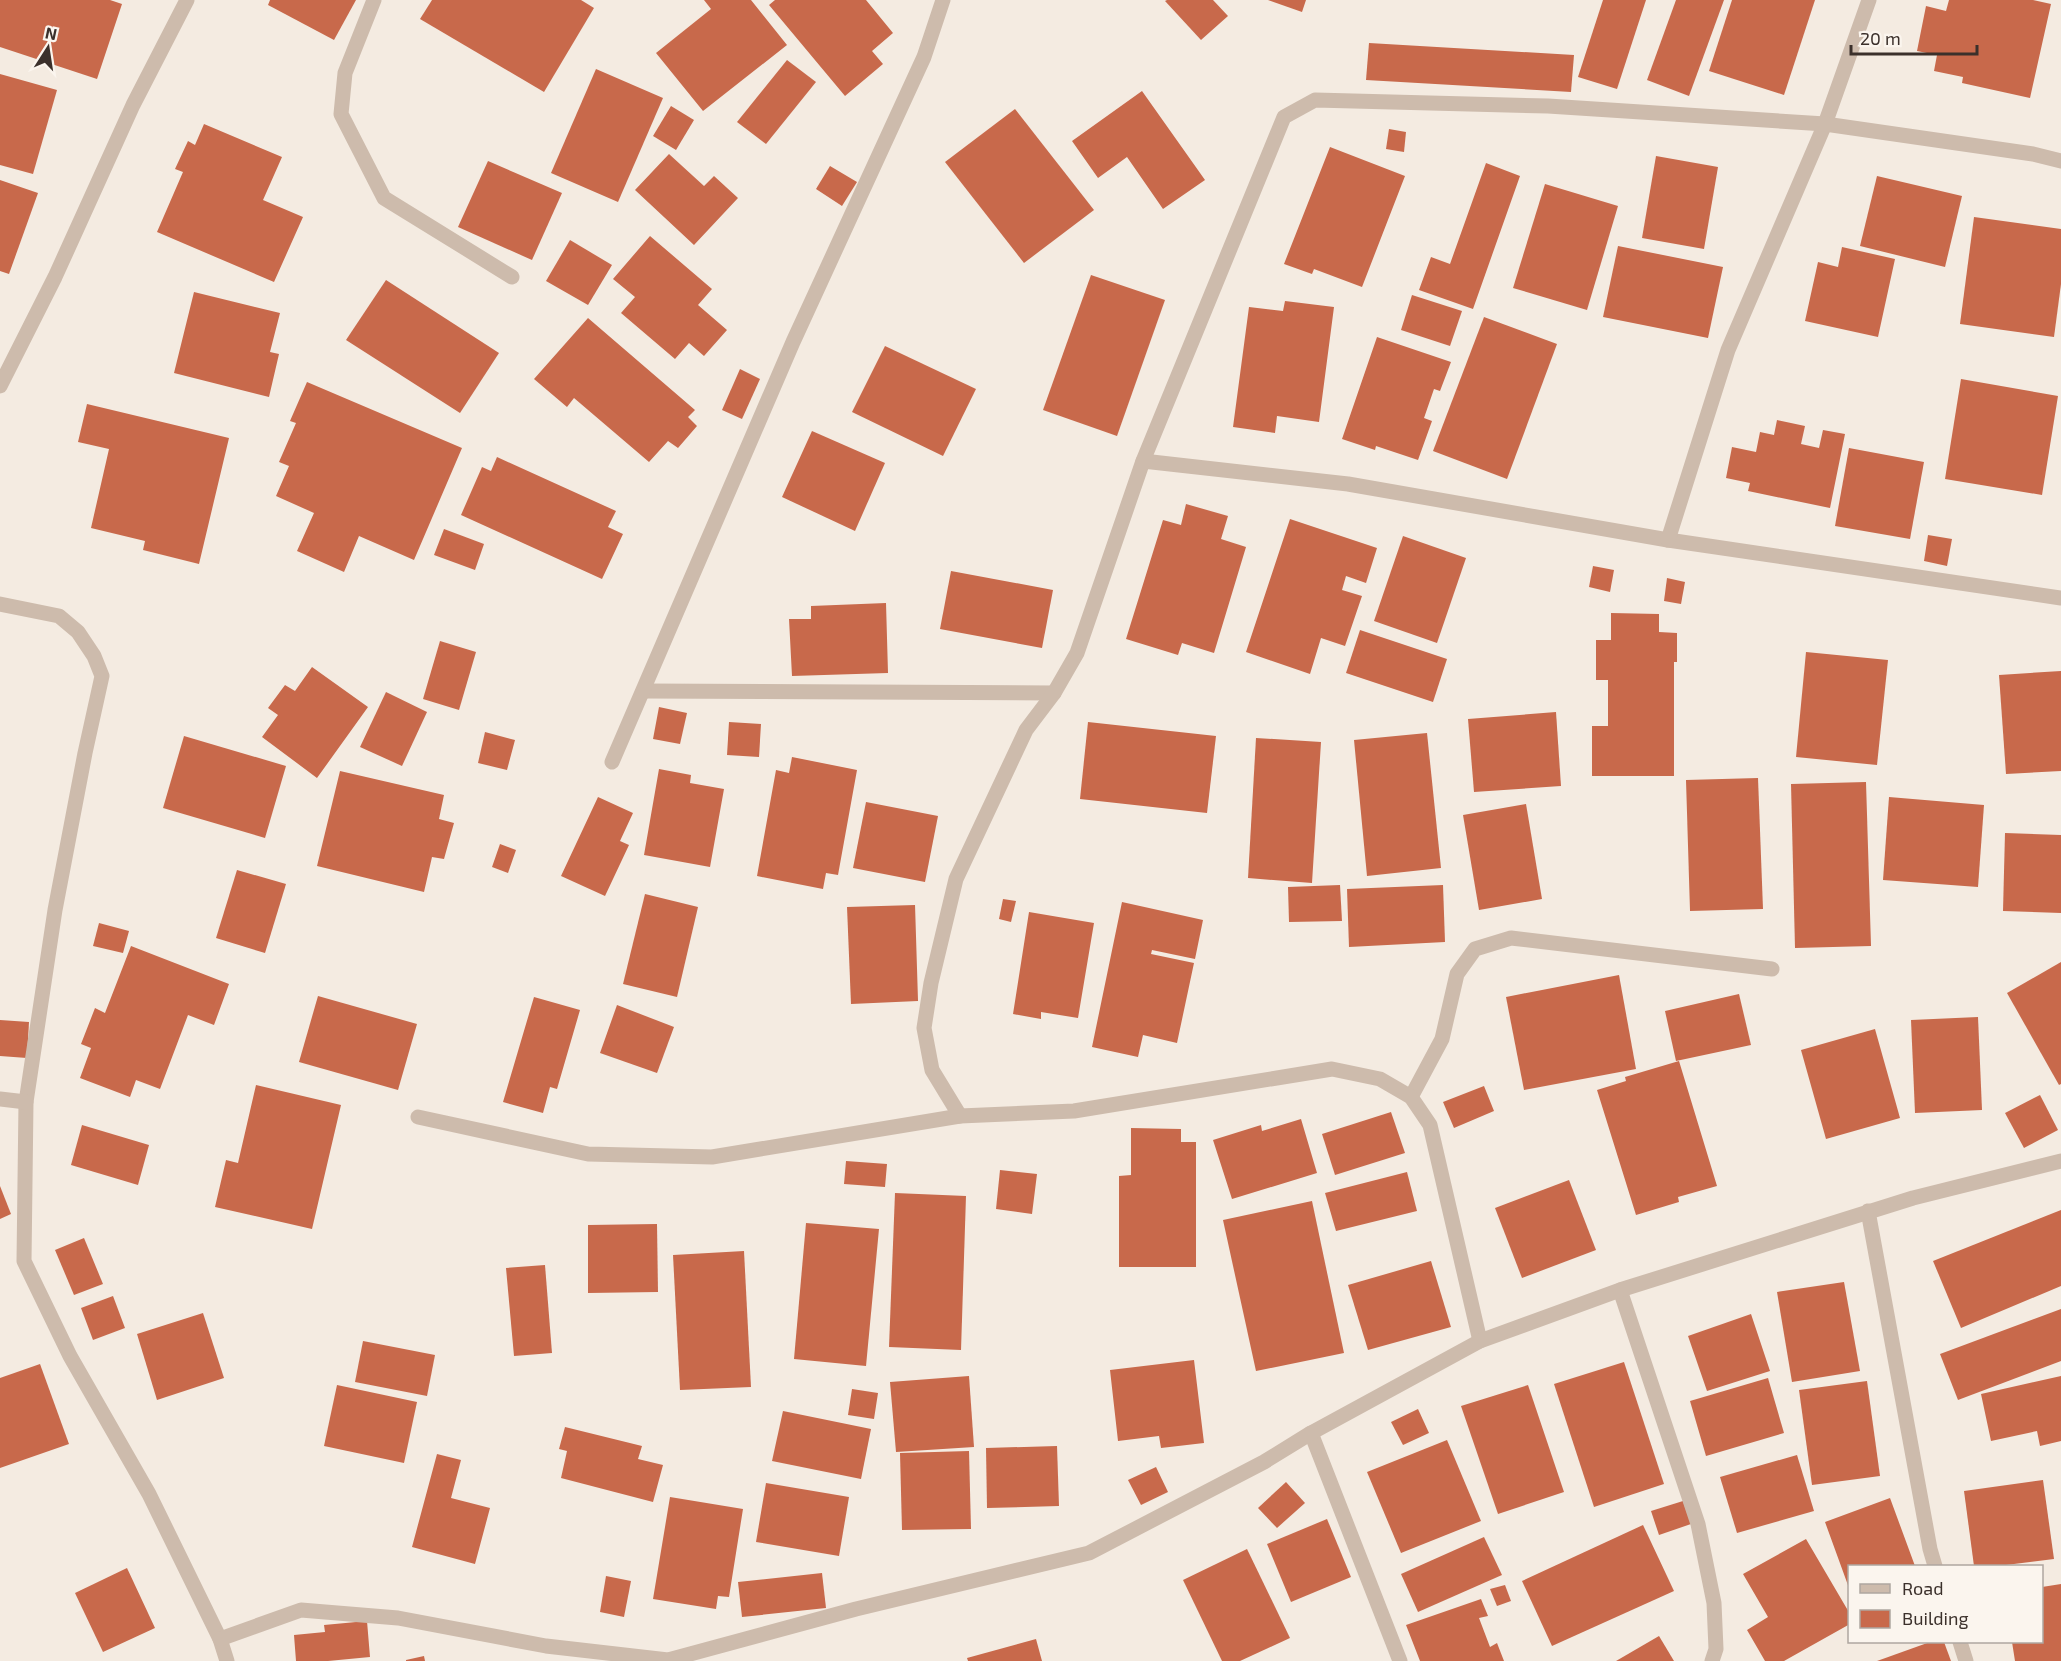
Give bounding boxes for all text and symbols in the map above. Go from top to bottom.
north arrow [18,18,78,78]
scale bar [1851,18,1977,56]
text: N [44,22,59,43]
text: 20 m [1860,27,1901,49]
legend [1848,1565,2043,1643]
text: Road [1902,1577,1943,1599]
text: Building [1902,1607,1969,1629]

